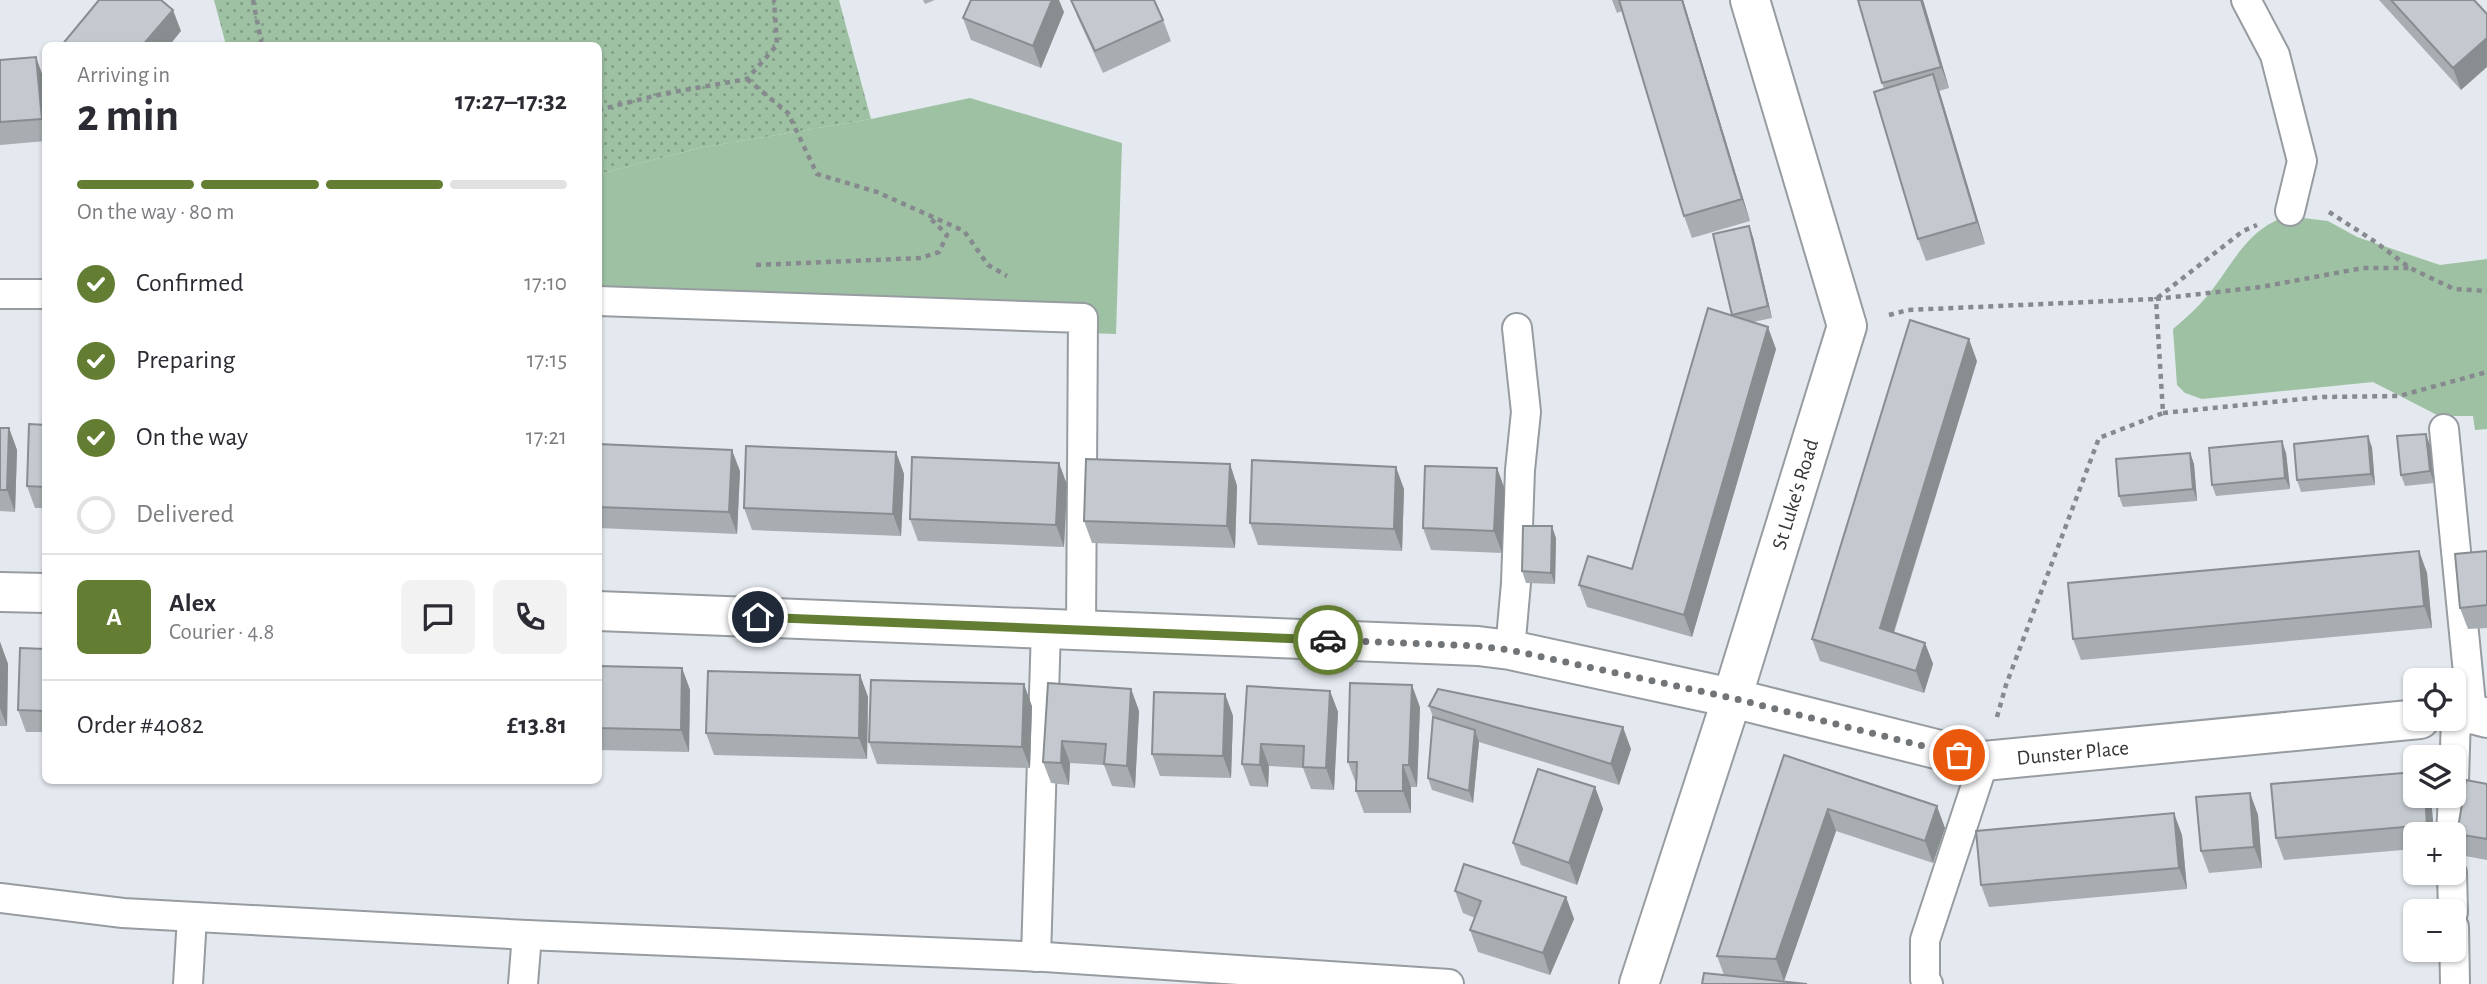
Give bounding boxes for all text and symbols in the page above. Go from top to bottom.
text: Arriving in [77,64,170,87]
text: 17:27–17:32 [455,88,567,114]
text: 2 min [77,93,179,139]
text: On the way · 80 m [77,201,234,224]
icon: check [77,265,115,303]
text: Confirmed [136,270,244,296]
text: 17:10 [524,272,567,295]
icon: check [77,342,115,380]
text: Preparing [136,347,235,373]
text: 17:15 [527,349,567,372]
icon: check [77,419,115,457]
text: On the way [136,424,248,450]
text: 17:21 [526,426,567,449]
street label: St Luke's Road [1768,436,1822,552]
text: Delivered [136,501,234,527]
button: chat [401,580,475,654]
button: phone [493,580,567,654]
pin [728,587,788,647]
text: Alex [169,590,216,616]
icon: home [739,598,777,636]
text: A [106,604,122,630]
courier [1293,605,1363,675]
text: Courier · 4.8 [169,621,274,644]
icon: car [1309,621,1347,659]
map controls [2403,668,2466,962]
button: locate [2403,668,2466,731]
text: Order #4082 [77,712,204,738]
text: £13.81 [507,712,567,738]
pin [1929,725,1989,785]
icon: bag [1940,736,1978,774]
street label: Dunster Place [2016,737,2130,768]
button: layers [2403,745,2466,808]
button: + [2403,822,2466,885]
button: − [2403,899,2466,962]

